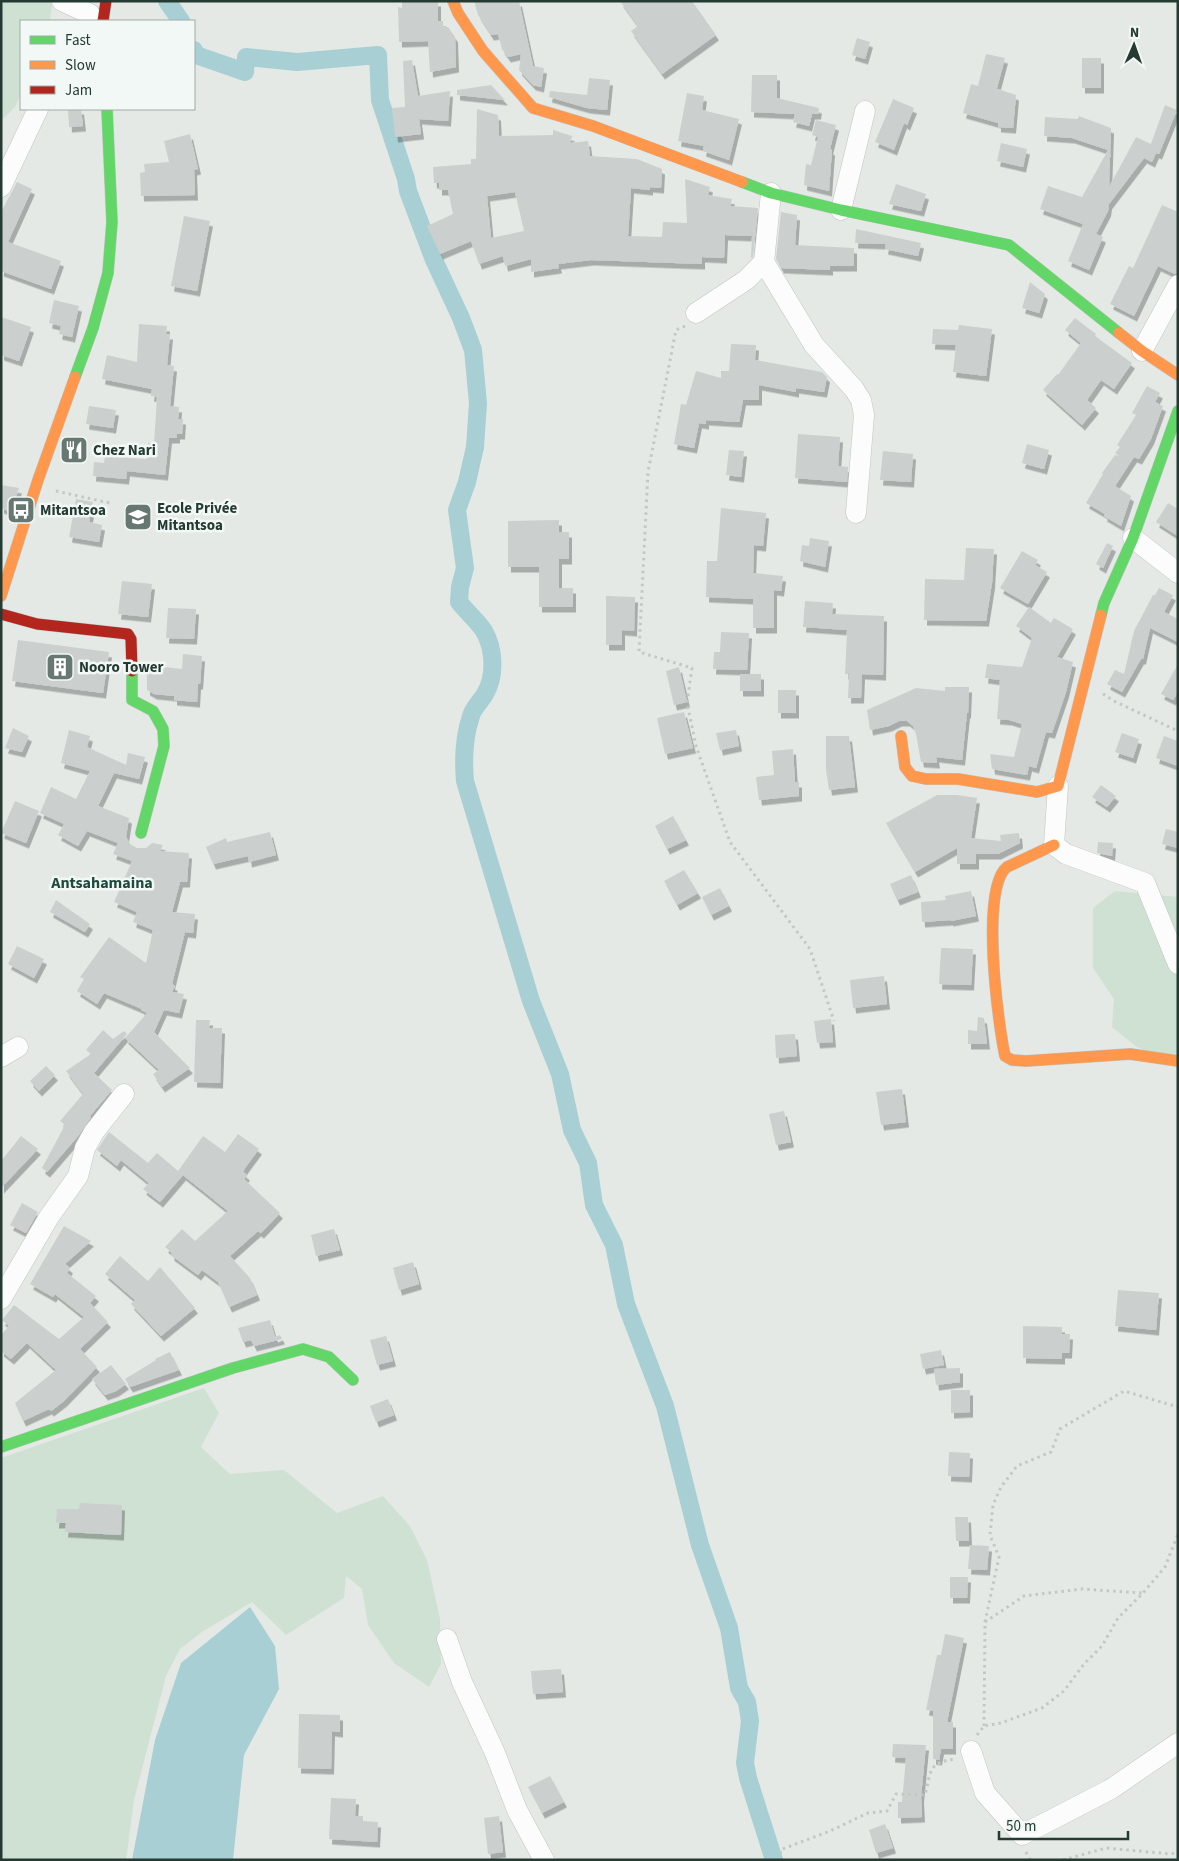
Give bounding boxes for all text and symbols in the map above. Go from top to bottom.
legend [20,20,195,110]
north arrow [1109,20,1159,70]
text: N [1129,23,1139,43]
text: Fast [65,30,91,51]
text: Slow [65,55,96,76]
text: Jam [65,80,92,101]
restaurant icon: Chez Nari [59,435,89,465]
place label: Chez Nari [93,440,156,461]
bus stop icon: Mitantsoa [6,495,36,525]
place label: Ecole Privée Mitantsoa [157,498,238,536]
place label: Mitantsoa [40,500,106,521]
school or university icon: Ecole Privée Mitantsoa [123,502,153,532]
building icon: Nooro Tower [45,652,75,682]
place label: Nooro Tower [79,657,163,678]
district label: Antsahamaina [50,872,153,894]
scale bar [999,1808,1128,1840]
text: 50 m [1006,1816,1036,1837]

